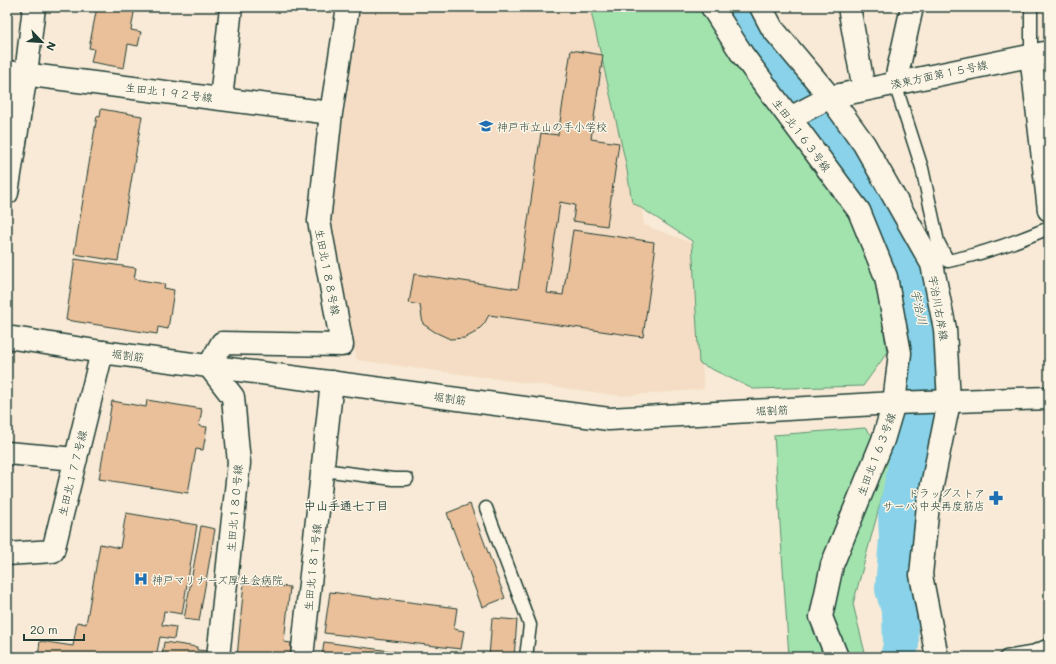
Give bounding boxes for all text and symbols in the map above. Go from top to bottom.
north arrow [22,22,62,62]
text: N [43,39,60,53]
street label: 湊東方面第１５号線 [889,56,989,92]
street label: 生田北１９２号線 [124,79,214,105]
street label: 生田北１６３号線 [770,95,834,175]
school or university icon: 神戸市立山の手小学校 [478,118,494,134]
place label: 神戸市立山の手小学校 [497,119,607,134]
street label: 生田北１８８号線 [312,227,344,317]
street label: 宇治川右岸線 [926,274,952,342]
water label: 宇治川 [908,288,932,326]
street label: 堀割筋 [111,345,145,365]
street label: 堀割筋 [433,388,467,408]
street label: 堀割筋 [755,402,789,418]
street label: 生田北１６３号線 [853,410,899,498]
street label: 生田北１７７号線 [54,428,90,518]
street label: 生田北１８０号線 [223,464,245,552]
place label: ドラッグストア サーバ 中央再度筋店 [882,485,985,513]
pharmacy icon: ドラッグストア サーバ 中央再度筋店 [988,490,1004,506]
district label: 中山手通七丁目 [304,497,388,513]
street label: 生田北１８１号線 [300,522,324,612]
hospital icon: 神戸マリナーズ厚生会病院 [133,571,149,587]
place label: 神戸マリナーズ厚生会病院 [152,572,283,587]
scale bar [24,616,84,642]
text: 20 m [30,621,58,637]

